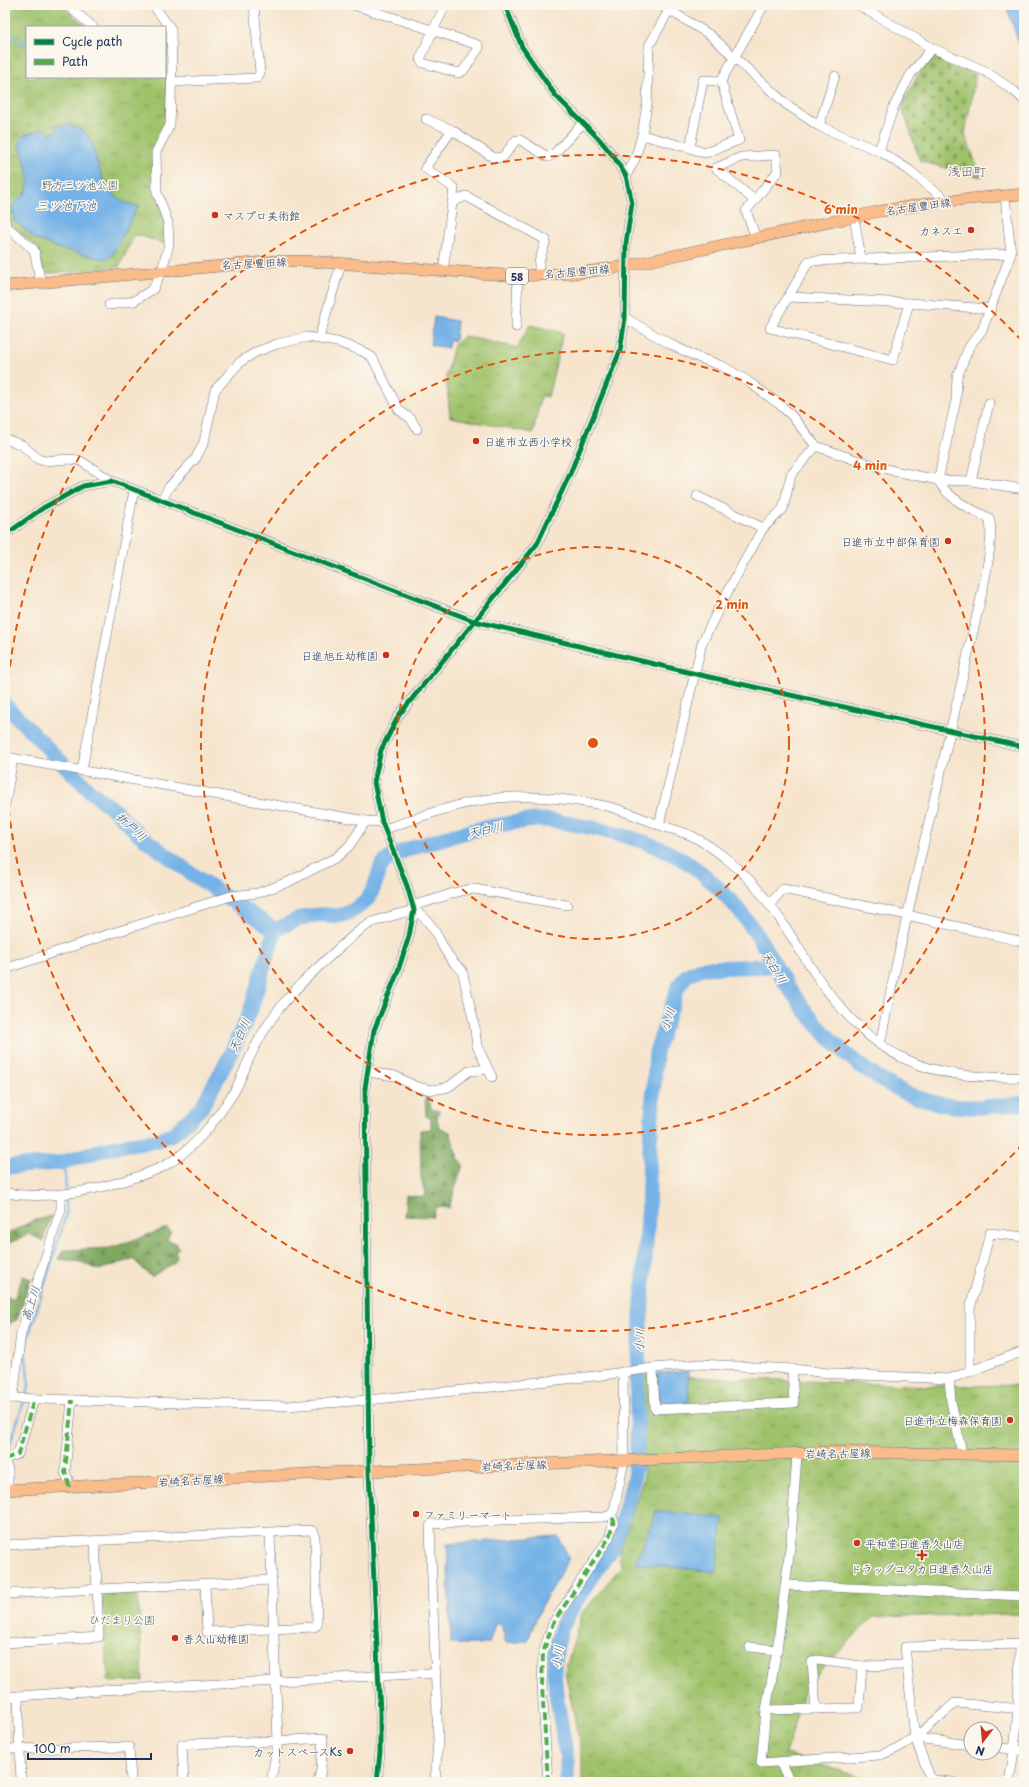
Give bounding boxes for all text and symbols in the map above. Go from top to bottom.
legend [26,26,166,78]
text: Cycle path [62,32,123,50]
text: Path [62,52,88,70]
district label: 浅田町 [947,161,987,180]
park label: 野方三ツ池公園 [42,176,119,193]
street label: 名古屋豊田線 [884,193,952,219]
water label: 三ツ池下池 [36,196,97,214]
text: 6 min [824,200,858,218]
place label: マスプロ美術館 [223,207,300,224]
marker: マスプロ美術館 [210,210,220,220]
place label: カネスエ [919,222,963,239]
marker: カネスエ [966,225,976,235]
street label: 名古屋豊田線 [221,253,287,273]
street label: 名古屋豊田線 [543,260,611,282]
road number: 58 [506,268,528,284]
place label: 日進市立西小学校 [484,433,572,450]
marker: 日進市立西小学校 [471,436,481,446]
text: 4 min [853,456,887,474]
place label: 日進市立中部保育園 [841,533,940,550]
marker: 日進市立中部保育園 [943,536,953,546]
text: 2 min [715,595,749,613]
place label: 日進旭丘幼稚園 [301,647,378,664]
marker: 日進旭丘幼稚園 [381,650,391,660]
centre of rings [586,736,600,750]
water label: 折戸川 [113,807,151,845]
water label: 天白川 [466,816,504,842]
water label: 天白川 [758,947,792,987]
water label: 小川 [655,1005,679,1033]
water label: 天白川 [223,1015,255,1055]
water label: 高上川 [16,1283,44,1323]
water label: 小川 [630,1328,648,1352]
place label: 日進市立梅森保育園 [903,1412,1002,1429]
marker: 日進市立梅森保育園 [1005,1415,1015,1425]
street label: 岩崎名古屋線 [805,1444,871,1462]
street label: 岩崎名古屋線 [481,1455,547,1475]
street label: 岩崎名古屋線 [158,1470,224,1490]
place label: ファミリーマート [424,1506,512,1523]
marker: ファミリーマート [411,1509,421,1519]
place label: 平和堂日進香久山店 [865,1535,964,1552]
marker: 平和堂日進香久山店 [852,1538,862,1548]
marker: ドラッグユタカ日進香久山店 [917,1550,927,1560]
place label: ドラッグユタカ日進香久山店 [851,1560,994,1577]
park label: ひだまり公園 [89,1611,155,1628]
place label: 香久山幼稚園 [183,1630,249,1647]
marker: 香久山幼稚園 [170,1633,180,1643]
water label: 小川 [547,1644,567,1670]
north arrow [963,1721,1003,1761]
scale bar [28,1735,151,1761]
text: 100 m [34,1739,71,1757]
text: N [973,1742,987,1760]
place label: カットスペースKs [253,1743,342,1760]
marker: カットスペースKs [345,1746,355,1756]

